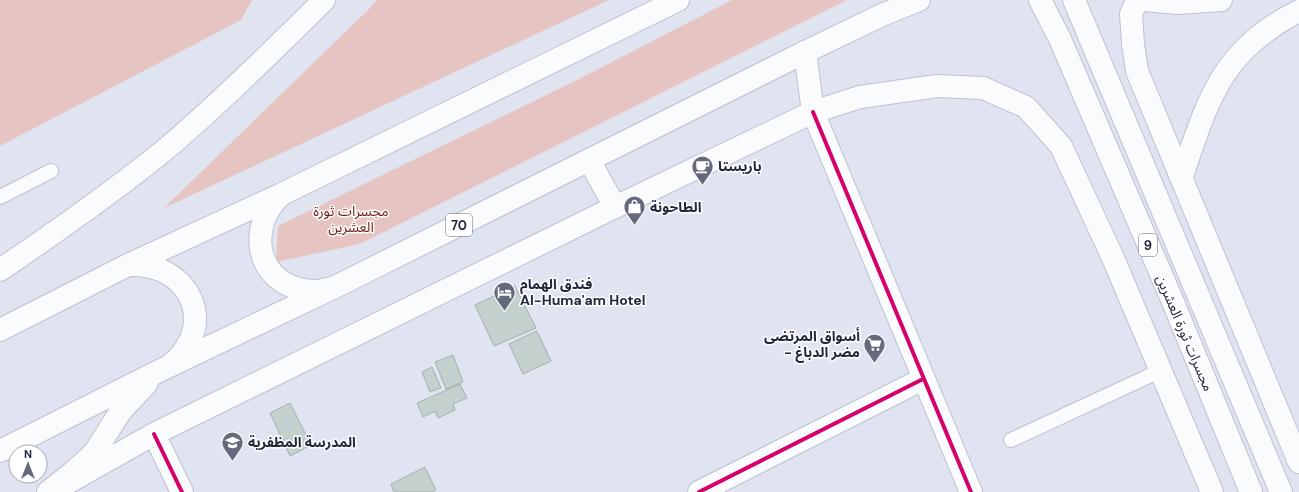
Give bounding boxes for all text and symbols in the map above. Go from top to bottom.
cafe icon: باريستا [689,153,715,186]
place label: باريستا [718,157,762,175]
shop icon: الطاحونة [621,194,647,227]
place label: الطاحونة [650,198,702,216]
park label: مجسرات ثورة العشرين [313,202,389,236]
road number: 70 [446,214,472,236]
road number: 9 [1139,234,1157,256]
street label: مجسرات ثورة العشرين [1152,272,1218,394]
place label: فندق الهمام Al-Huma'am Hotel [520,275,645,309]
hotel icon: فندق الهمام Al-Huma'am Hotel [492,279,518,312]
place label: أسواق المرتضى - مضر الدباغ [764,327,860,363]
supermarket icon: أسواق المرتضى - مضر الدباغ [862,331,888,364]
school or university icon: المدرسة المظفرية [219,429,245,462]
place label: المدرسة المظفرية [248,433,356,451]
north arrow [8,444,48,484]
text: N [24,447,32,461]

